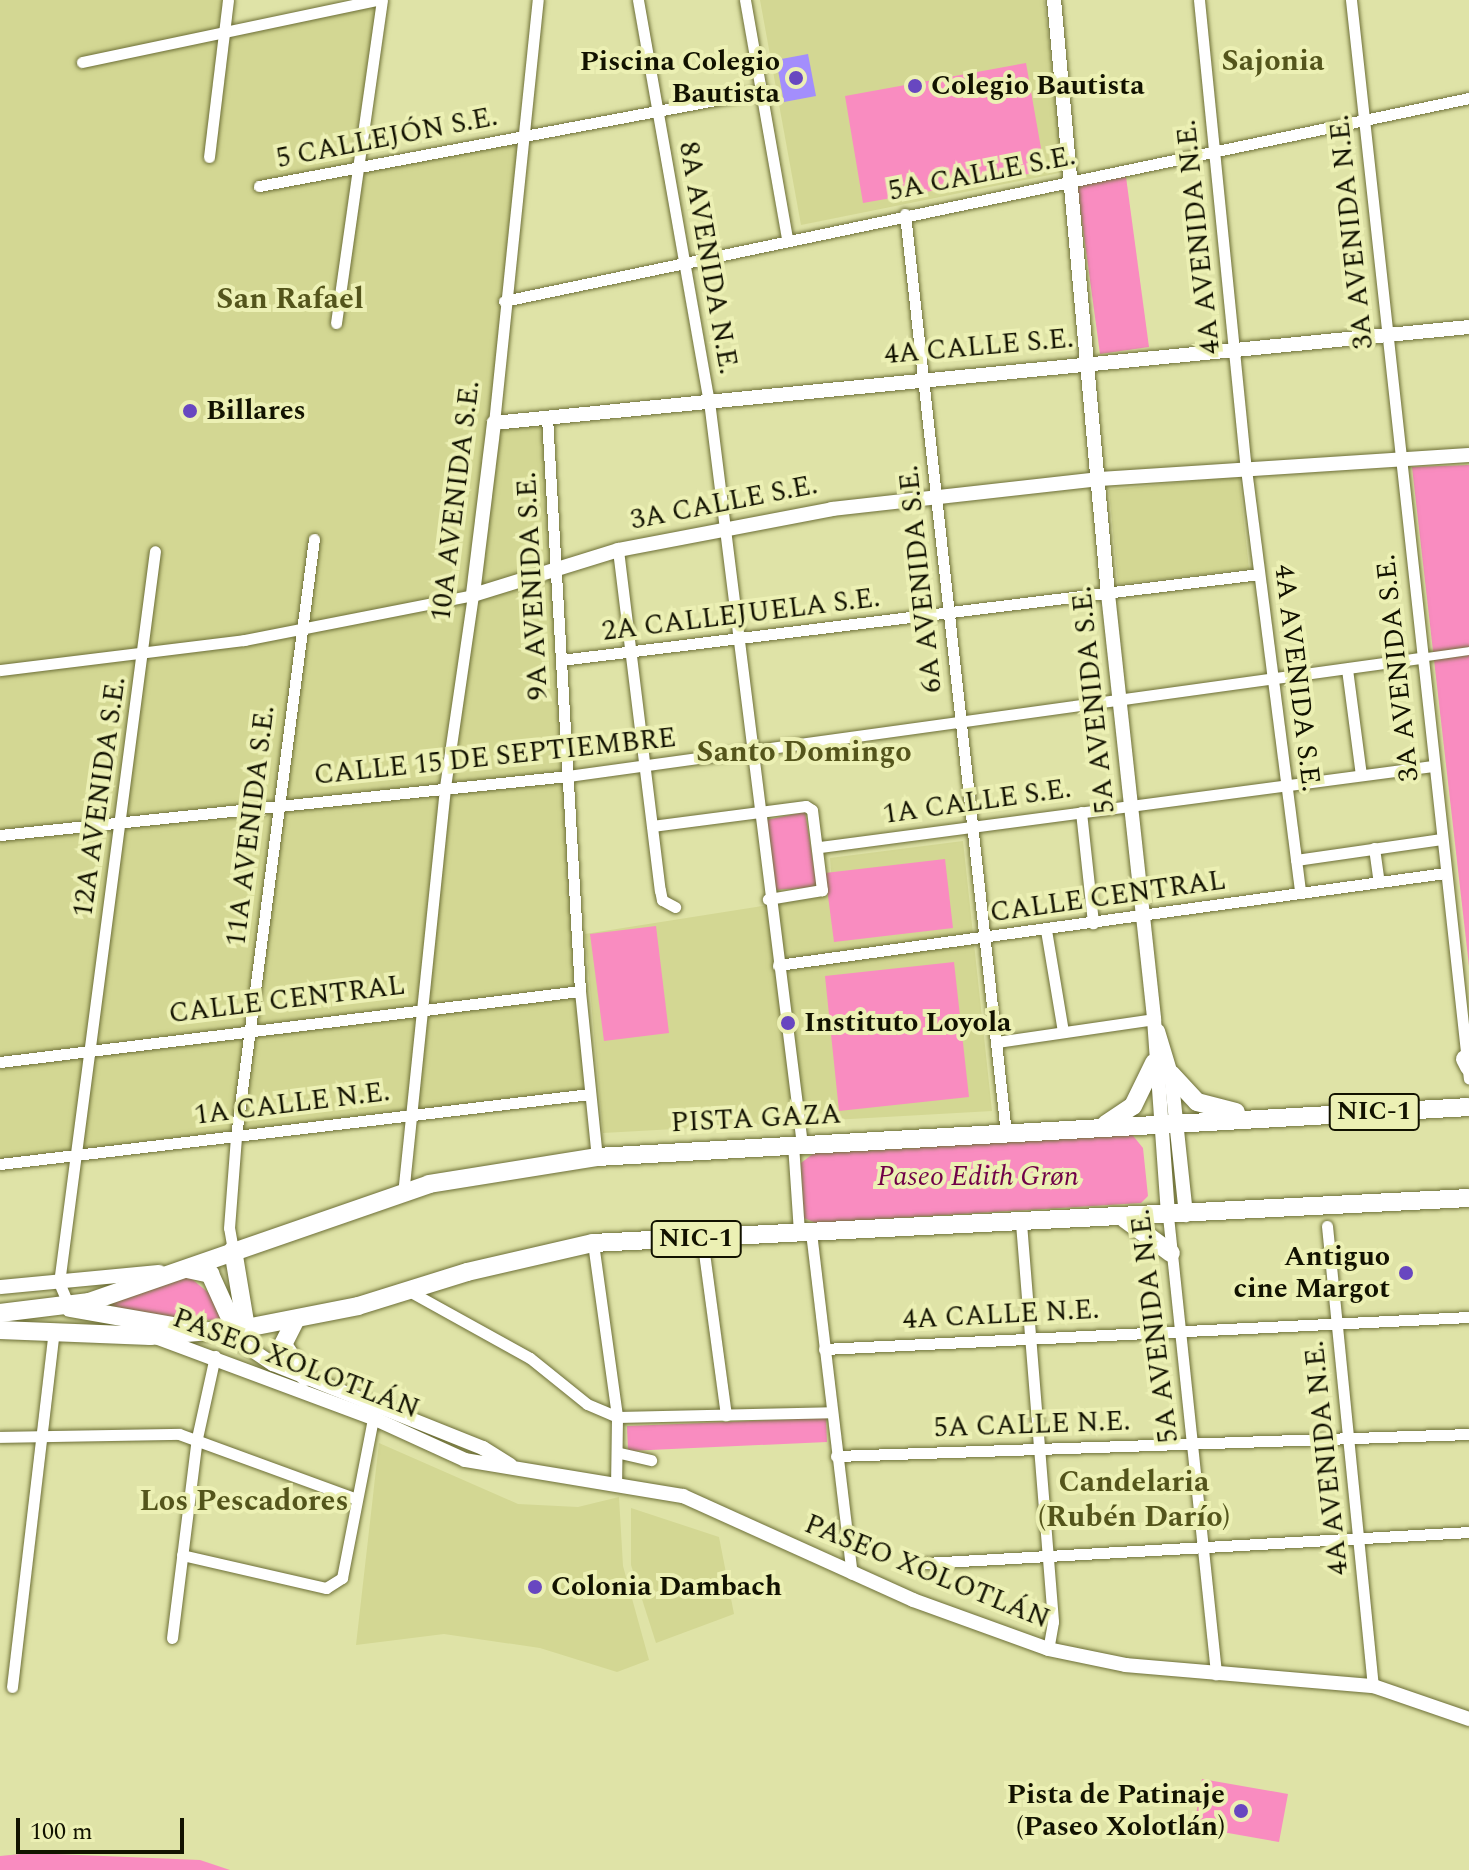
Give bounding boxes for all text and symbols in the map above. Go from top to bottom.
district label: Sajonia [1221,43,1325,79]
place label: Piscina Colegio Bautista [580,45,780,111]
marker: Piscina Colegio Bautista [787,69,805,87]
place label: Colegio Bautista [931,69,1145,103]
marker: Colegio Bautista [906,77,924,95]
street label: 5 CALLEJÓN S.E. [274,100,500,176]
street label: 3A AVENIDA N.E. [1323,113,1381,351]
street label: 4A AVENIDA N.E. [1170,118,1228,356]
street label: 8A AVENIDA N.E. [671,139,745,377]
street label: 5A CALLE S.E. [886,139,1078,209]
district label: San Rafael [216,281,364,317]
street label: 4A CALLE S.E. [883,322,1075,372]
street label: 10A AVENIDA S.E. [425,379,487,623]
place label: Billares [206,394,306,428]
marker: Billares [181,402,199,420]
street label: 6A AVENIDA S.E. [892,464,950,694]
street label: 3A CALLE S.E. [628,468,820,538]
street label: 9A AVENIDA S.E. [510,471,556,701]
street label: 3A AVENIDA S.E. [1369,553,1427,783]
street label: 4A AVENIDA S.E. [1266,563,1328,793]
street label: 2A CALLEJUELA S.E. [600,581,882,649]
street label: 5A AVENIDA S.E. [1065,585,1123,815]
street label: 12A AVENIDA S.E. [66,675,134,919]
street label: 11A AVENIDA S.E. [220,704,282,948]
street label: CALLE 15 DE SEPTIEMBRE [312,721,678,793]
district label: Santo Domingo [696,734,912,770]
street label: 1A CALLE S.E. [881,772,1073,832]
street label: CALLE CENTRAL [988,864,1228,930]
street label: CALLE CENTRAL [167,969,407,1031]
place label: Instituto Loyola [804,1006,1011,1040]
marker: Instituto Loyola [779,1014,797,1032]
street label: 1A CALLE N.E. [192,1075,392,1133]
road number: NIC-1 [1328,1090,1420,1134]
street label: PISTA GAZA [670,1098,842,1140]
park label: Paseo Edith Grøn [877,1160,1079,1194]
street label: 5A AVENIDA N.E. [1124,1207,1186,1445]
road number: NIC-1 [650,1217,742,1261]
place label: Antiguo cine Margot [1234,1240,1390,1306]
marker: Antiguo cine Margot [1397,1264,1415,1282]
street label: 4A CALLE N.E. [902,1293,1100,1337]
street label: PASEO XOLOTLÁN [168,1301,424,1427]
street label: 4A AVENIDA N.E. [1298,1339,1356,1577]
street label: 5A CALLE N.E. [933,1405,1131,1445]
district label: Candelaria (Rubén Darío) [1038,1464,1230,1534]
district label: Los Pescadores [139,1483,349,1519]
street label: PASEO XOLOTLÁN [799,1507,1055,1637]
place label: Colonia Dambach [551,1570,782,1604]
marker: Colonia Dambach [526,1578,544,1596]
place label: Pista de Patinaje (Paseo Xolotlán) [1007,1778,1225,1844]
scale bar [20,1802,188,1852]
marker: Pista de Patinaje (Paseo Xolotlán) [1232,1802,1250,1820]
text: 100 m [30,1814,93,1850]

